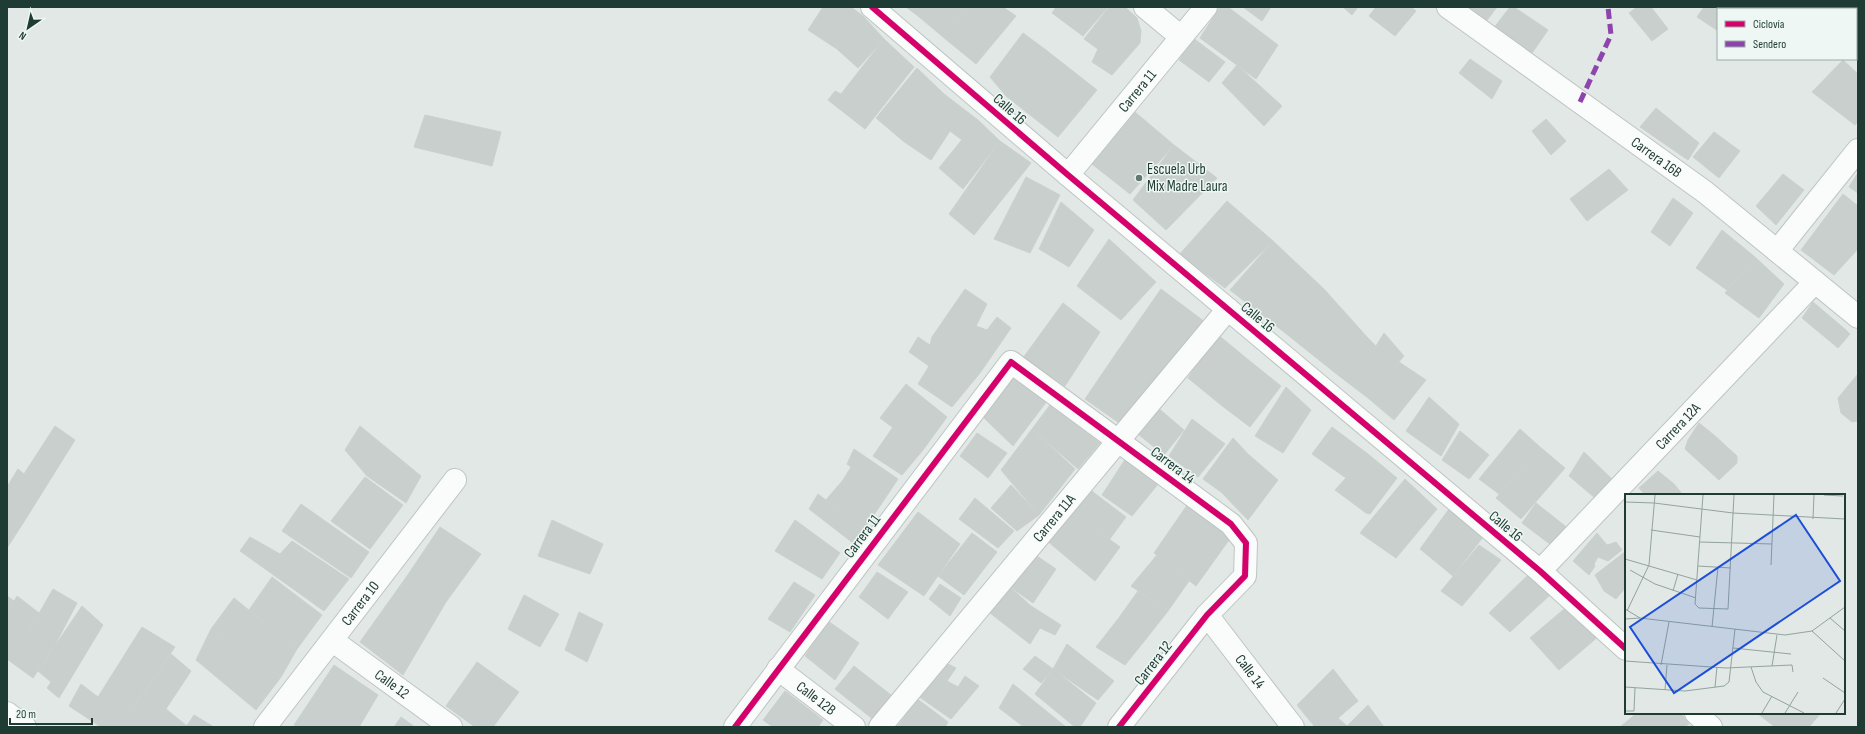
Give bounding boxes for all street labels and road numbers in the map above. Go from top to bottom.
street label: Carrera 11 [1114,65,1161,116]
street label: Calle 16 [989,90,1030,129]
street label: Carrera 16B [1627,133,1686,182]
street label: Calle 16 [1237,298,1279,337]
street label: Carrera 12A [1652,399,1705,454]
street label: Carrera 14 [1147,442,1199,488]
street label: Carrera 11A [1029,490,1080,546]
street label: Calle 16 [1485,507,1527,546]
street label: Carrera 11 [840,510,885,562]
street label: Carrera 10 [337,577,384,630]
street label: Carrera 12 [1130,637,1177,689]
street label: Calle 14 [1231,651,1269,693]
street label: Calle 12 [371,665,413,703]
street label: Calle 12B [792,677,840,720]

